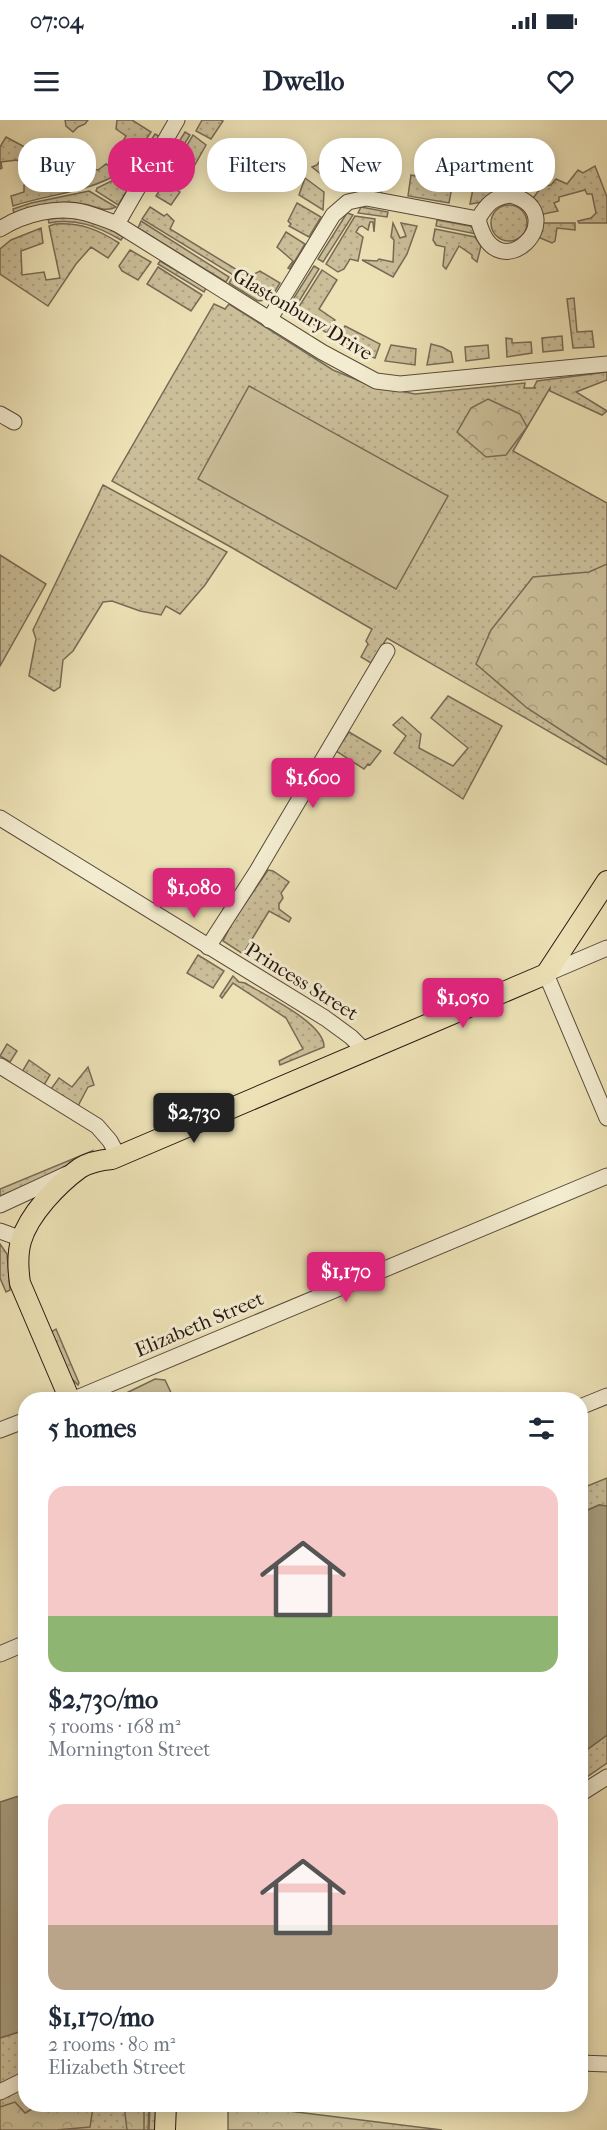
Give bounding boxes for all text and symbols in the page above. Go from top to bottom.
text: 07:04 [30,8,83,34]
icon: menu [30,65,63,98]
text: Dwello [263,65,344,97]
icon: heart [544,65,577,98]
chip: Buy [18,138,96,192]
chip: Rent [108,138,195,192]
chip: Filters [207,138,307,192]
chip: New [319,138,402,192]
chip: Apartment [414,138,555,192]
street label: Glastonbury Drive [229,264,377,365]
pin: $1,600 [264,758,362,809]
text: $1,600 [285,766,341,789]
pin: $1,080 [145,868,243,919]
text: $1,080 [167,876,221,899]
street label: Princess Street [241,938,362,1025]
pin: $1,050 [414,978,512,1029]
text: $1,050 [437,986,489,1009]
pin: $2,730 [145,1093,243,1144]
text: $2,730 [167,1101,221,1124]
pin: $1,170 [297,1252,395,1303]
text: $1,170 [321,1260,371,1283]
street label: Elizabeth Street [131,1287,267,1362]
icon: filters [525,1412,558,1445]
text: 5 homes [48,1413,136,1444]
icon: home [249,1525,357,1633]
text: $2,730/mo [48,1684,158,1715]
text: 5 rooms · 168 m² [48,1715,181,1738]
text: Mornington Street [48,1738,211,1761]
icon: home [249,1843,357,1951]
text: $1,170/mo [48,2002,154,2033]
text: 2 rooms · 80 m² [48,2033,175,2056]
text: Elizabeth Street [48,2056,186,2079]

